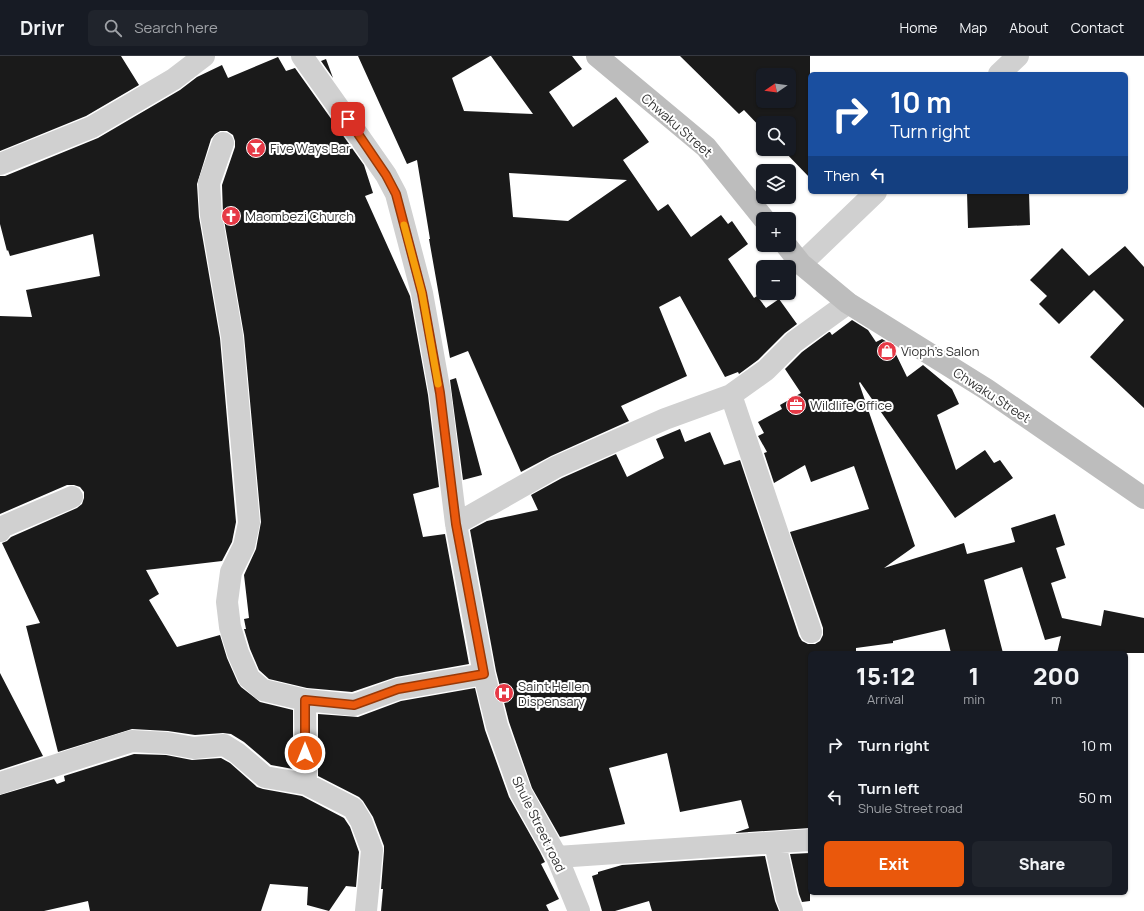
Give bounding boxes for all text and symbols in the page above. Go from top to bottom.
search box [88,10,368,46]
text: Drivr [20,15,64,41]
icon: search [102,17,124,39]
text: Search here [134,17,218,38]
text: Home [900,18,937,37]
text: Map [959,18,987,37]
text: About [1009,18,1049,37]
text: Contact [1071,18,1124,37]
north arrow [756,68,796,108]
map controls [756,68,796,300]
text: 10 m [890,83,951,121]
icon: right [824,88,876,140]
street label: Chwaku Street [638,89,716,161]
pin [331,102,365,136]
icon: arrive [337,108,359,130]
button: search [756,116,796,156]
text: Turn right [890,119,971,143]
bar icon: Five Ways Bar [245,137,267,159]
place label: Five Ways Bar [270,139,351,157]
button: layers [756,164,796,204]
icon: left [867,164,889,186]
text: Then [824,165,859,186]
church icon: Maombezi Church [220,205,242,227]
place label: Maombezi Church [245,207,354,225]
button: + [756,212,796,252]
button: − [756,260,796,300]
shop icon: Vioph's Salon [876,340,898,362]
place label: Vioph's Salon [901,342,979,360]
street label: Chwaku Street [950,363,1034,427]
office icon: Wildlife Office [785,394,807,416]
place label: Wildlife Office [810,396,893,414]
text: 15:12 [856,659,915,692]
text: 1 [969,659,980,692]
text: 200 [1033,659,1080,692]
place label: Saint Hellen Dispensary [518,677,590,710]
hospital icon: Saint Hellen Dispensary [493,682,515,704]
text: Arrival [867,690,904,708]
text: min [963,690,985,708]
text: m [1051,690,1062,708]
position arrow [284,732,326,774]
icon: right [824,734,846,756]
text: Turn right [858,735,929,756]
text: 10 m [1081,735,1112,756]
street label: Shule Street road [508,773,570,875]
text: Turn left [858,778,920,799]
icon: left [824,786,846,808]
text: 50 m [1078,787,1112,808]
text: Shule Street road [858,799,963,817]
button: Exit [824,841,964,887]
button: Share [972,841,1112,887]

